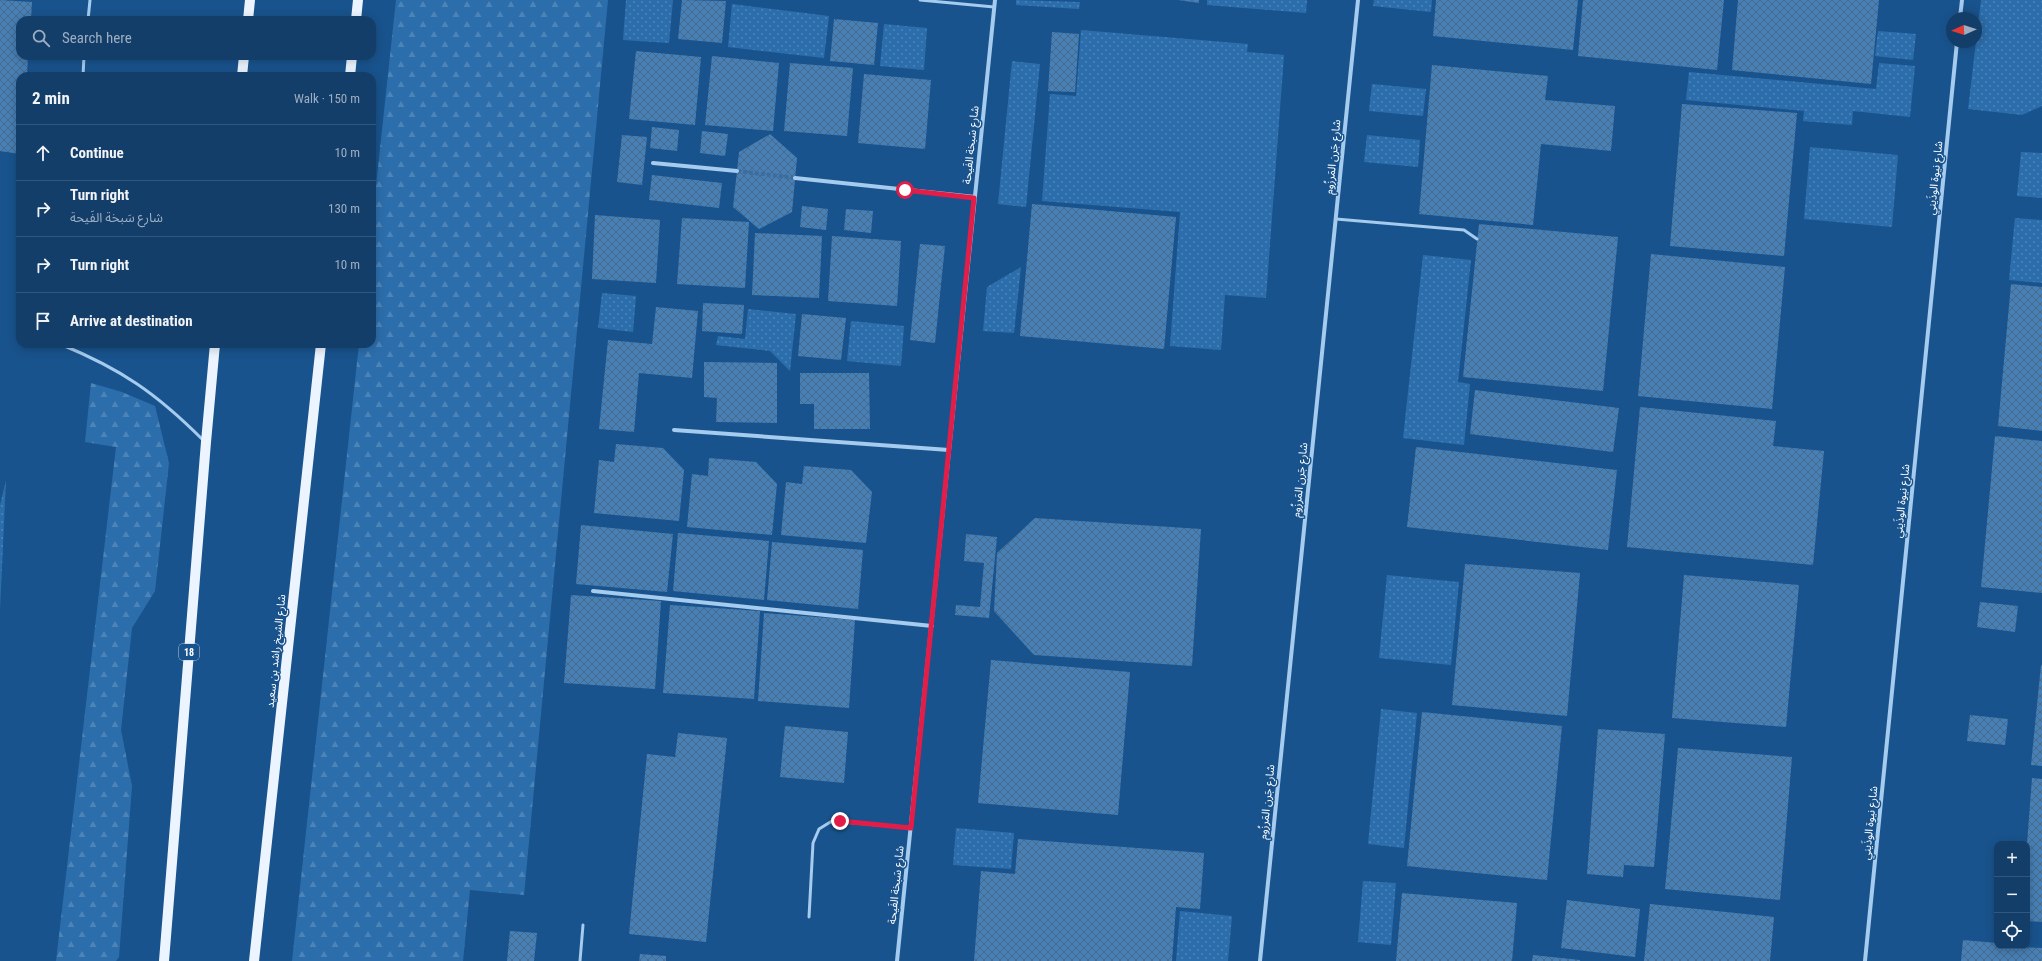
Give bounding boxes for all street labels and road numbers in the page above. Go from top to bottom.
street label: شارع سَبخة الفَيحة [960,105,983,185]
street label: شارع جَرن المَرزُوم [1323,118,1344,195]
street label: شارع نيوة الوذَيني [1924,140,1948,216]
street label: شارع جَرن المَرزُوم [1290,441,1311,518]
street label: شارع نيوة الوذَيني [1891,463,1915,539]
street label: شارع الشيخ راشد بن سعيد [264,593,289,708]
road number: 18 [179,644,199,660]
street label: شارع جَرن المَرزُوم [1257,763,1278,840]
street label: شارع نيوة الوذَيني [1859,785,1883,861]
street label: شارع سَبخة الفَيحة [885,845,908,925]

